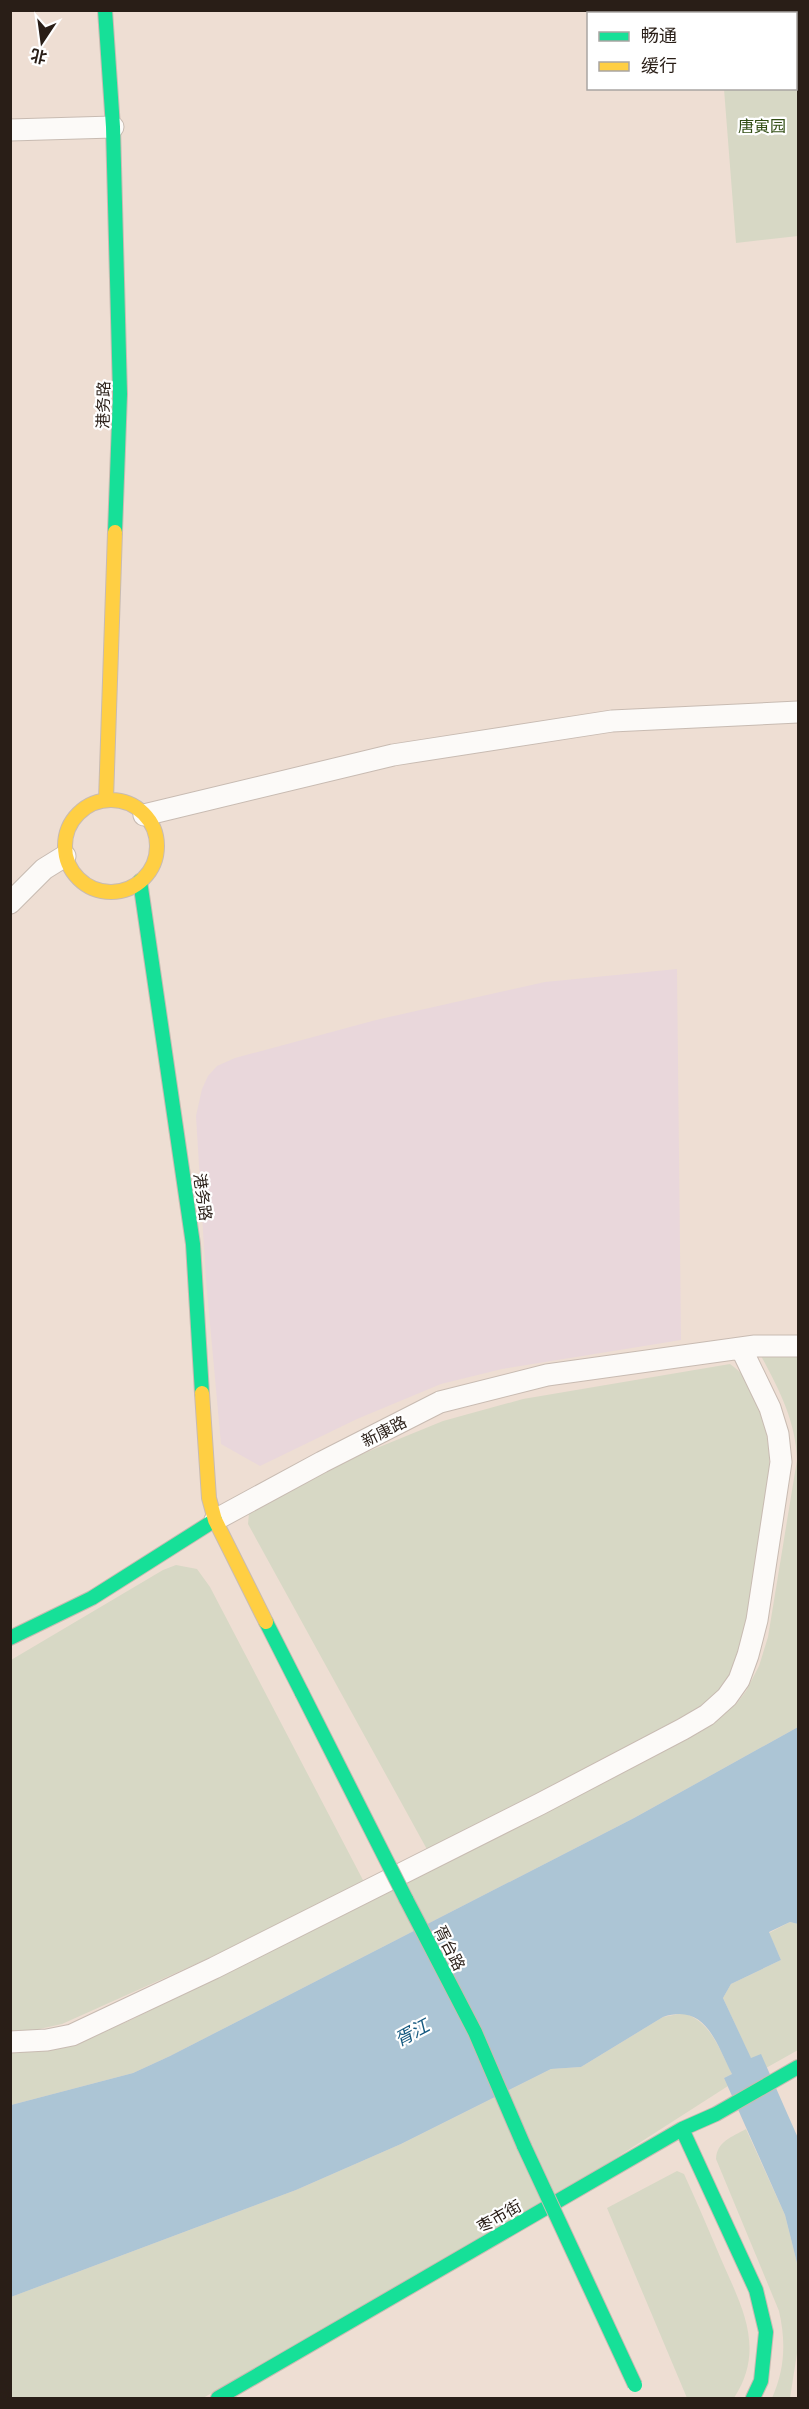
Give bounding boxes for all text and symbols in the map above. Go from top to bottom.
north arrow [12,12,72,72]
legend [587,12,797,90]
text: 畅通 [641,25,677,47]
text: 北 [29,45,49,67]
text: 缓行 [641,55,677,77]
park label: 唐寅园 [738,117,786,136]
street label: 港务路 [94,381,113,429]
street label: 港务路 [190,1172,215,1222]
street label: 新康路 [359,1412,410,1451]
street label: 胥台路 [430,1923,469,1974]
water label: 胥江 [391,2014,435,2051]
street label: 枣市街 [474,2196,525,2237]

